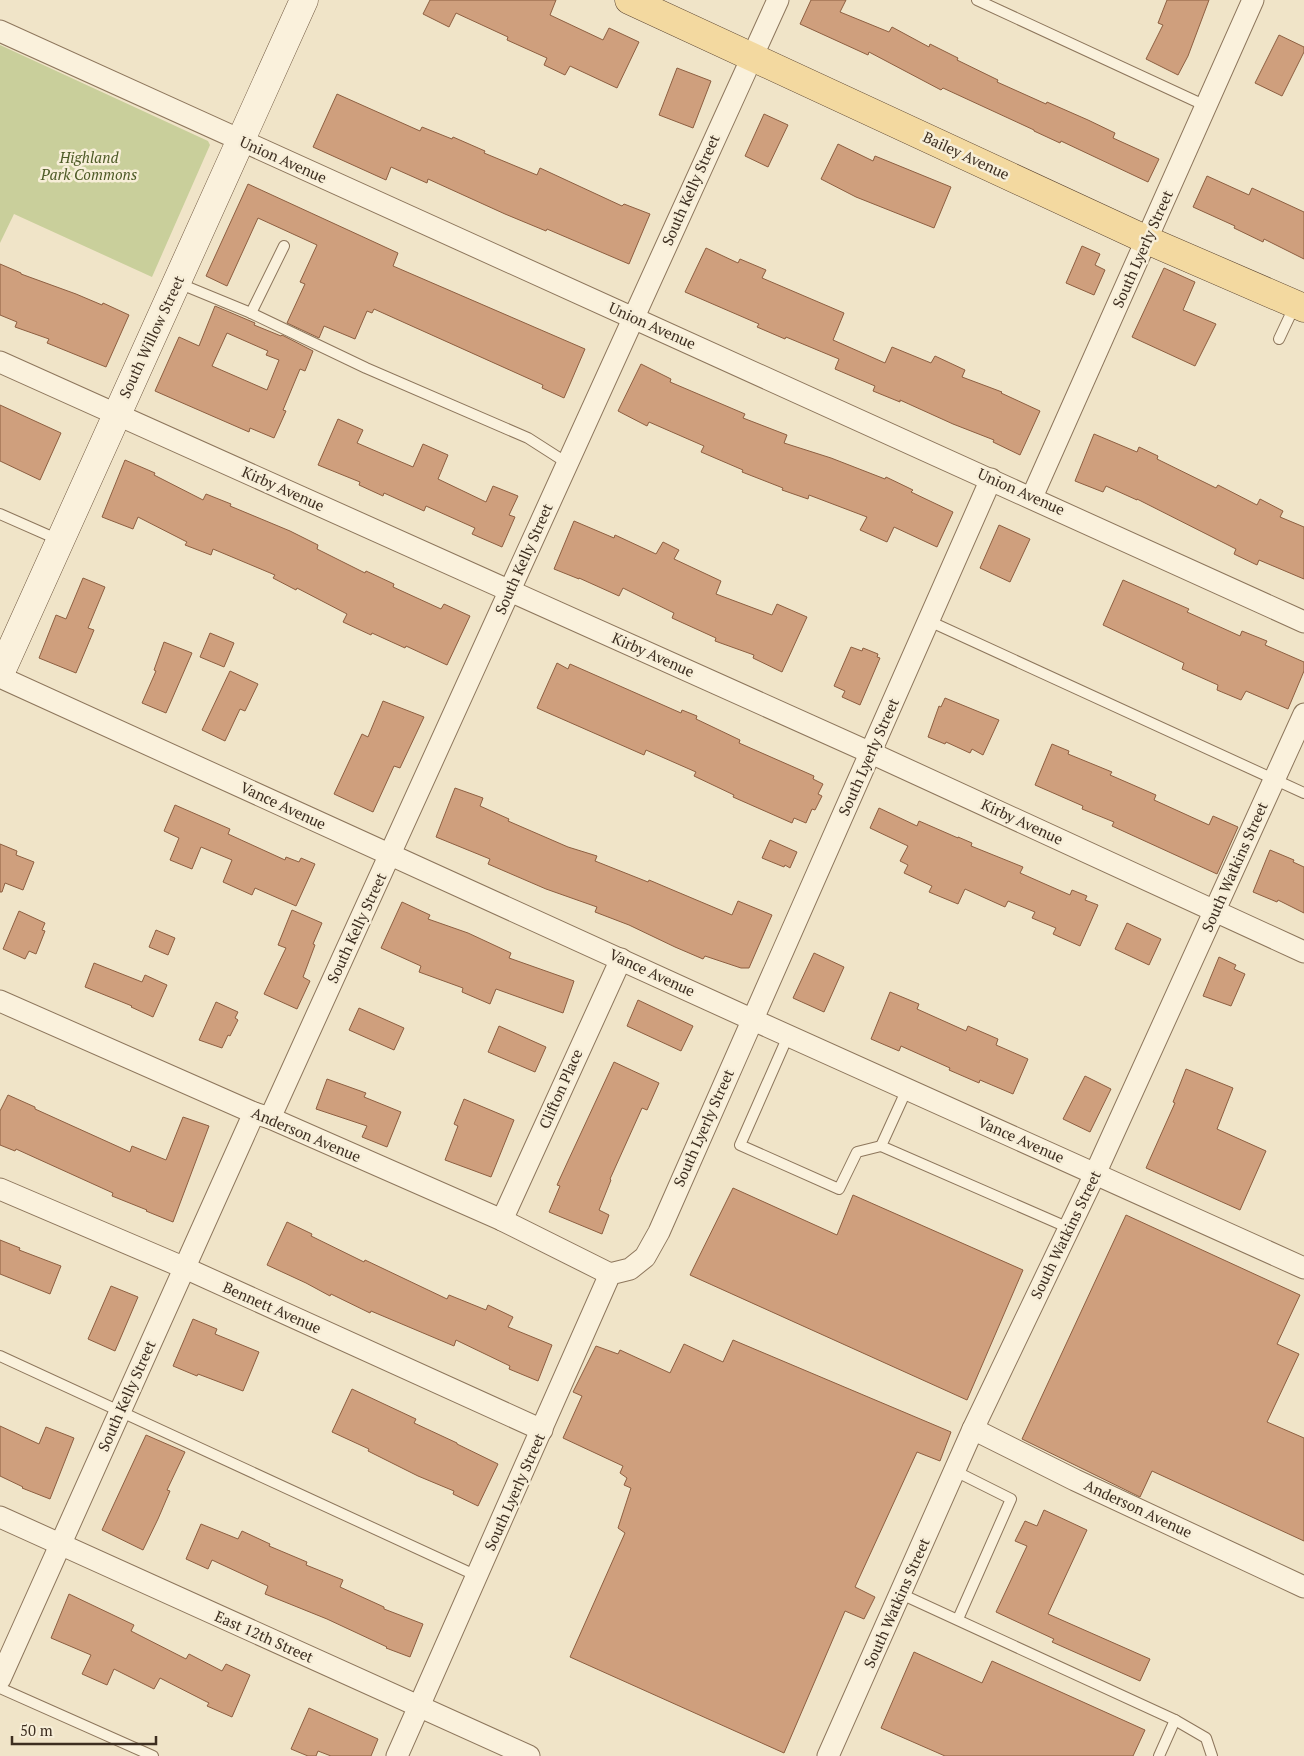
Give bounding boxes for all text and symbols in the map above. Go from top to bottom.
street label: Bailey Avenue [920,126,1013,184]
street label: South Kelly Street [657,130,724,248]
street label: Union Avenue [237,131,330,187]
park label: Highland Park Commons [40,147,137,184]
street label: South Lyerly Street [1107,186,1177,311]
street label: South Willow Street [114,272,188,401]
street label: Union Avenue [606,297,699,353]
street label: Kirby Avenue [239,461,328,515]
street label: Union Avenue [975,463,1068,519]
street label: South Kelly Street [490,499,557,617]
street label: Kirby Avenue [609,627,698,681]
street label: South Lyerly Street [833,694,903,819]
street label: Vance Avenue [237,777,329,834]
street label: Kirby Avenue [978,793,1066,849]
street label: South Watkins Street [1196,798,1272,935]
street label: South Kelly Street [322,869,391,986]
street label: Vance Avenue [606,944,698,1001]
street label: Clifton Place [534,1046,587,1132]
street label: South Lyerly Street [668,1065,738,1190]
street label: Anderson Avenue [249,1102,364,1166]
street label: Vance Avenue [975,1111,1068,1167]
street label: South Watkins Street [1025,1167,1105,1302]
street label: Bennett Avenue [220,1276,325,1338]
street label: South Kelly Street [93,1336,160,1454]
street label: South Lyerly Street [479,1429,549,1554]
street label: Anderson Avenue [1081,1474,1196,1542]
street label: South Watkins Street [858,1534,934,1671]
street label: East 12th Street [212,1605,317,1667]
scale bar [12,1714,156,1746]
text: 50 m [20,1720,53,1740]

